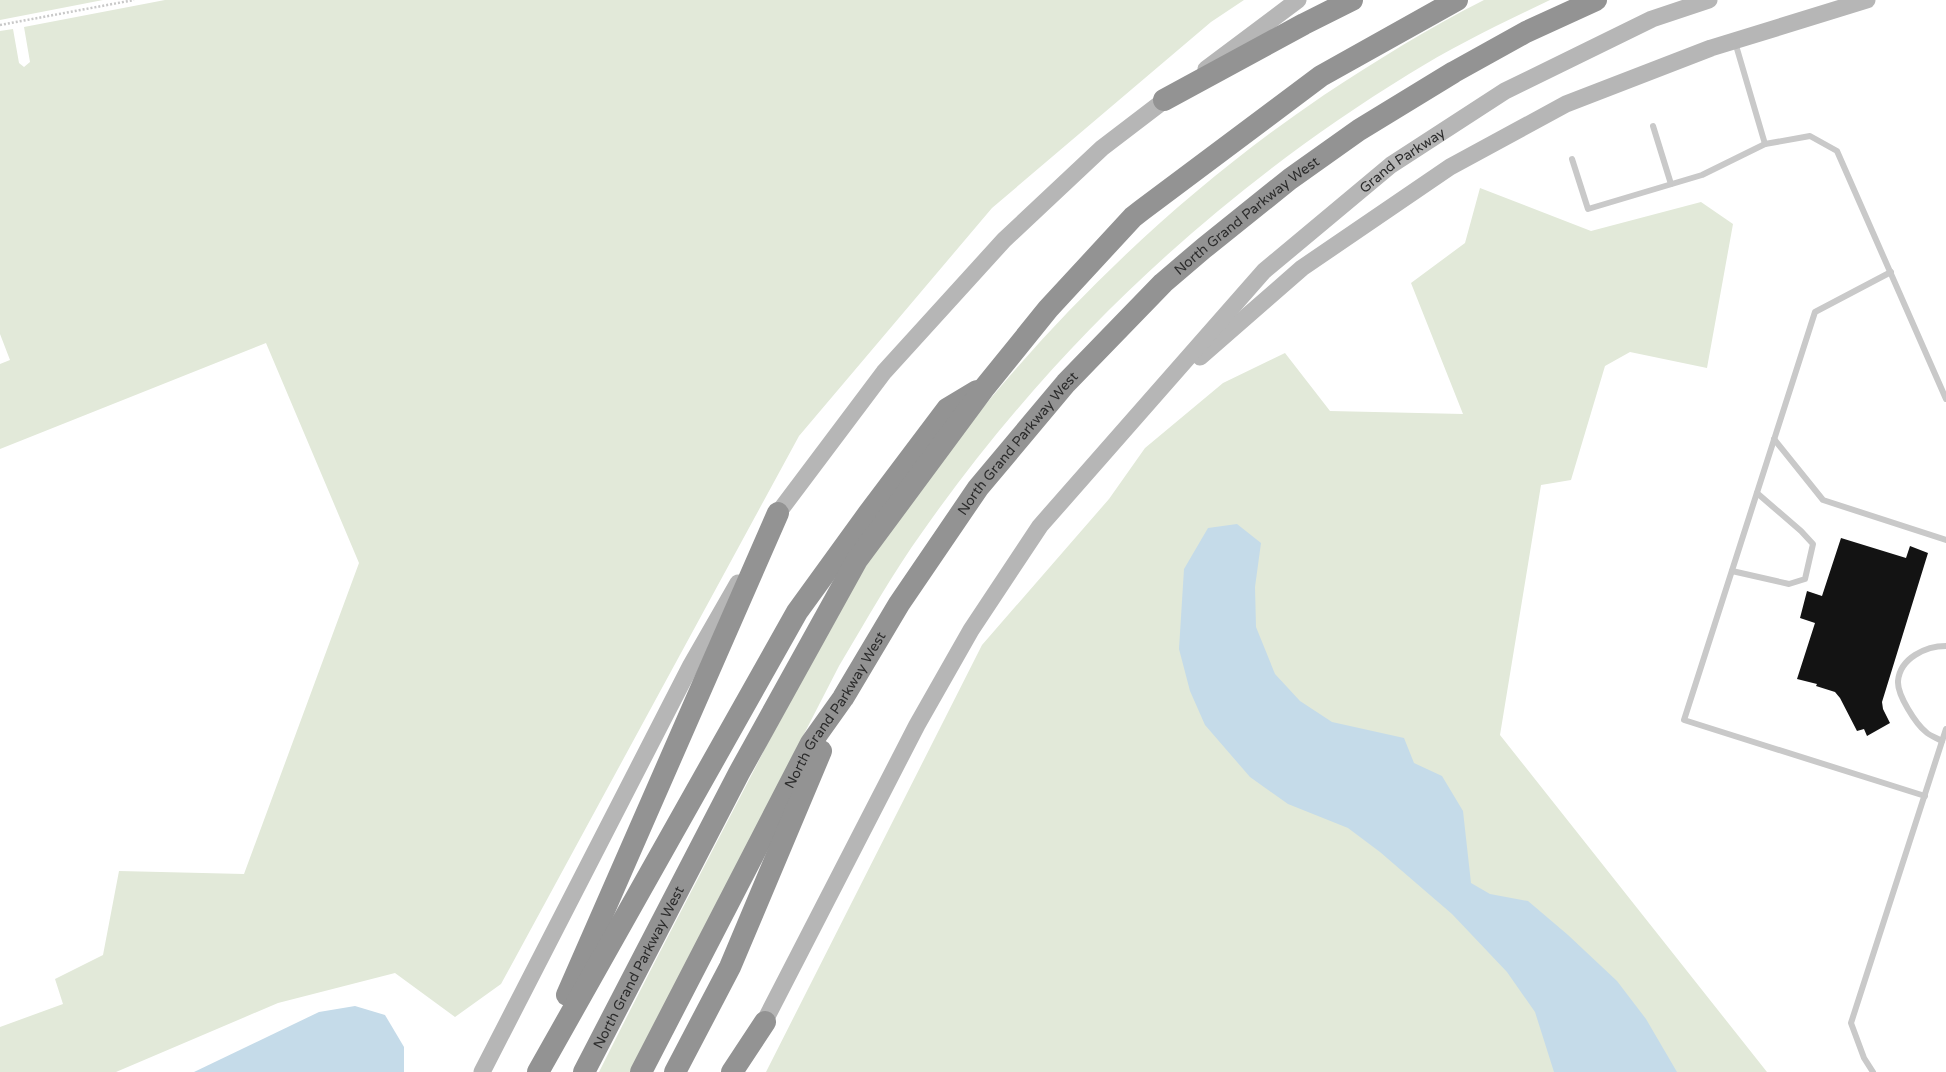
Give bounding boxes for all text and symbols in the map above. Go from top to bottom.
street label: Grand Parkway [1356,124,1449,197]
street label: North Grand Parkway West [1171,153,1323,279]
street label: North Grand Parkway West [954,368,1082,518]
street label: North Grand Parkway West [781,628,890,791]
street label: North Grand Parkway West [590,883,688,1052]

